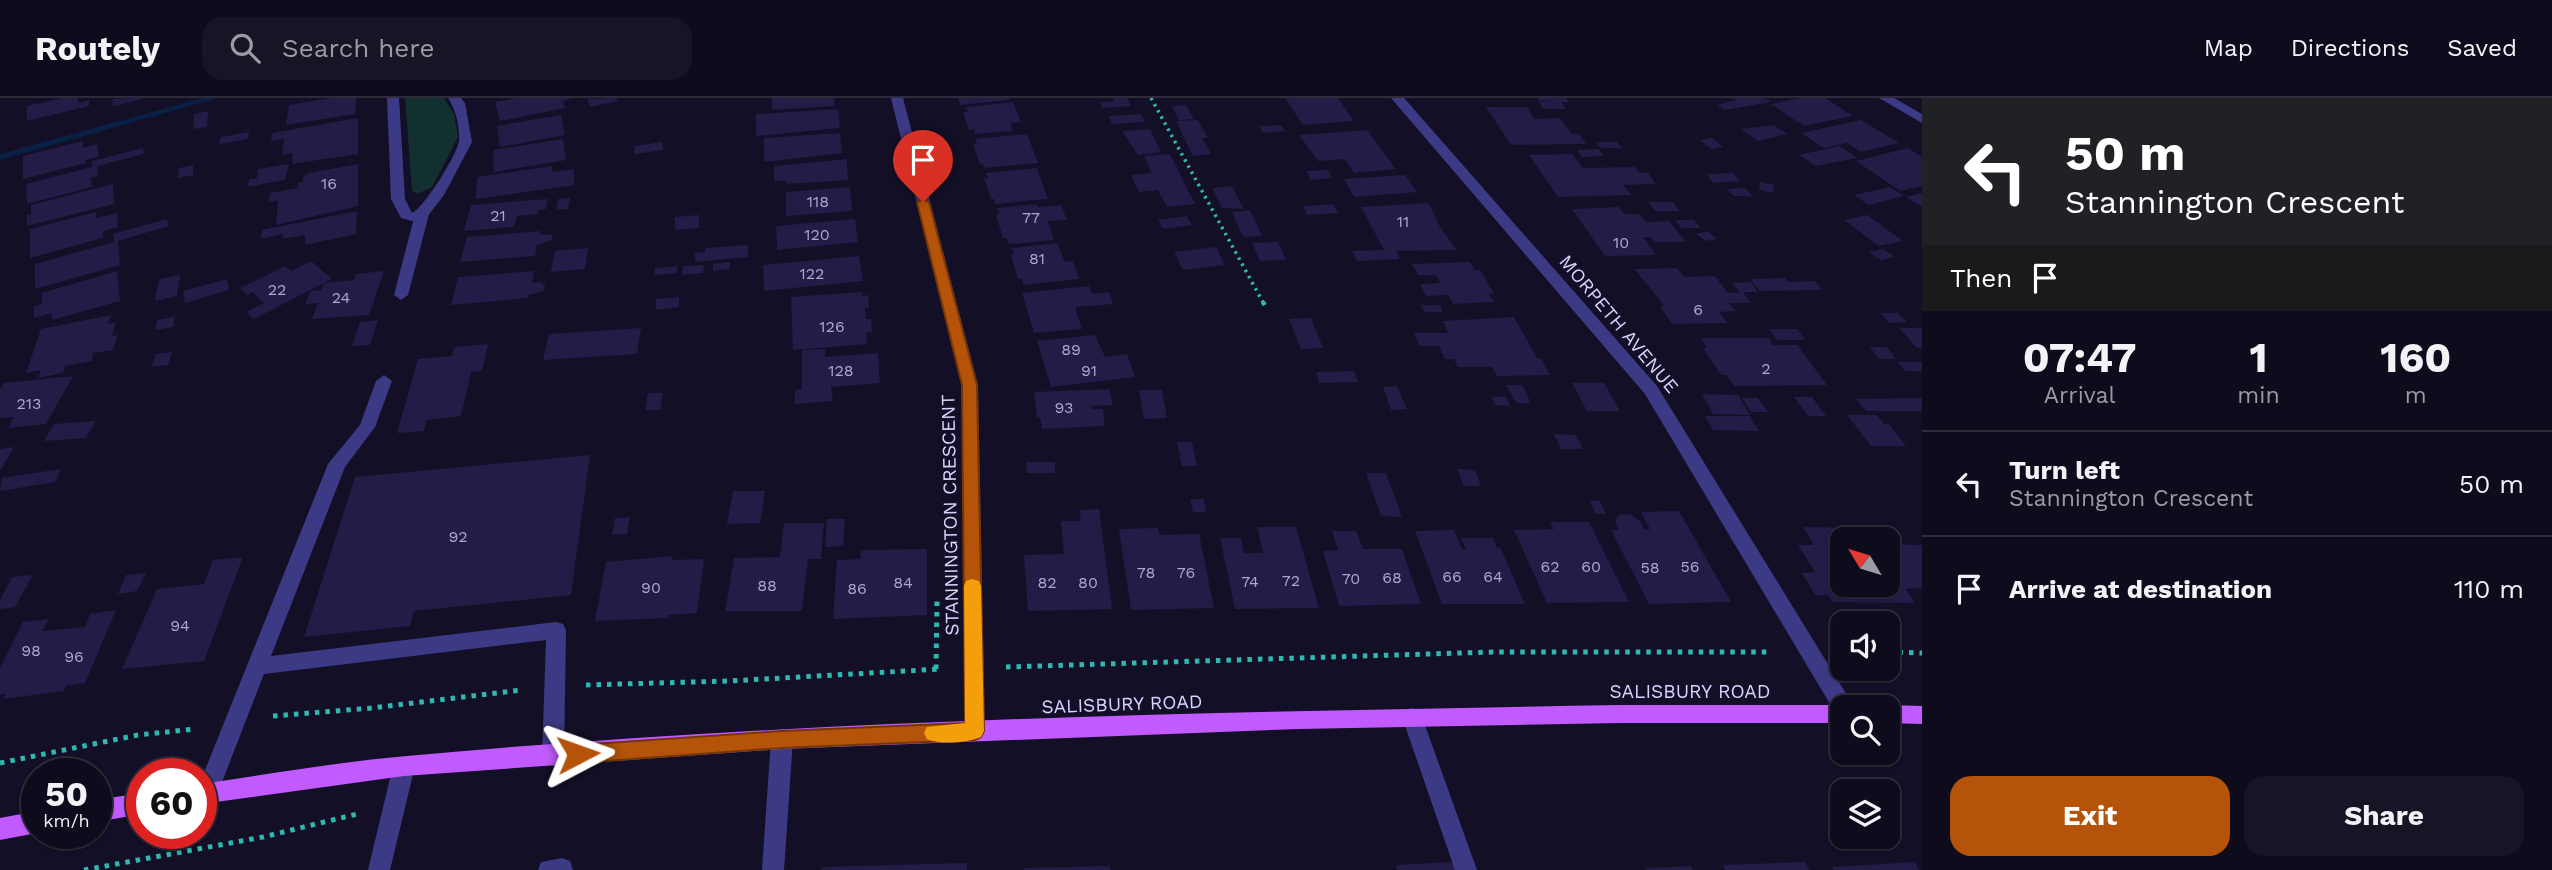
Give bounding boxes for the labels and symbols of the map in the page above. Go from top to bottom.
pin [893,130,953,202]
house number: 16 [321,174,337,193]
house number: 118 [807,192,829,211]
house number: 21 [490,206,506,225]
house number: 77 [1022,208,1040,227]
house number: 11 [1397,212,1409,231]
house number: 120 [804,225,830,244]
house number: 10 [1613,233,1629,252]
house number: 81 [1029,249,1045,268]
street label: MORPETH AVENUE [1554,250,1684,398]
house number: 122 [800,264,824,283]
house number: 22 [268,280,286,299]
house number: 24 [332,288,351,307]
house number: 6 [1693,300,1703,319]
house number: 126 [819,317,845,336]
house number: 89 [1061,340,1081,359]
house number: 2 [1761,359,1771,378]
house number: 128 [828,361,854,380]
house number: 91 [1081,361,1097,380]
house number: 213 [17,394,41,413]
street label: STANNINGTON CRESCENT [936,394,964,636]
house number: 93 [1055,398,1073,417]
house number: 92 [448,527,468,546]
north arrow [1830,527,1900,597]
house number: 62 [1540,557,1560,576]
house number: 60 [1581,557,1601,576]
house number: 56 [1680,557,1700,576]
house number: 58 [1640,558,1660,577]
house number: 78 [1137,563,1155,582]
house number: 76 [1177,563,1195,582]
house number: 66 [1442,567,1462,586]
house number: 64 [1483,567,1503,586]
house number: 68 [1382,568,1402,587]
house number: 70 [1342,569,1360,588]
house number: 72 [1282,571,1300,590]
house number: 74 [1241,572,1259,591]
house number: 84 [893,573,913,592]
house number: 82 [1037,573,1057,592]
house number: 80 [1078,573,1098,592]
house number: 88 [757,576,777,595]
house number: 90 [641,578,661,597]
house number: 86 [847,579,867,598]
house number: 94 [170,616,190,635]
house number: 98 [21,641,41,660]
house number: 96 [64,647,84,666]
street label: SALISBURY ROAD [1610,680,1770,703]
street label: SALISBURY ROAD [1041,690,1203,718]
position arrow [541,717,615,791]
speed limit sign: 60 [126,758,217,849]

